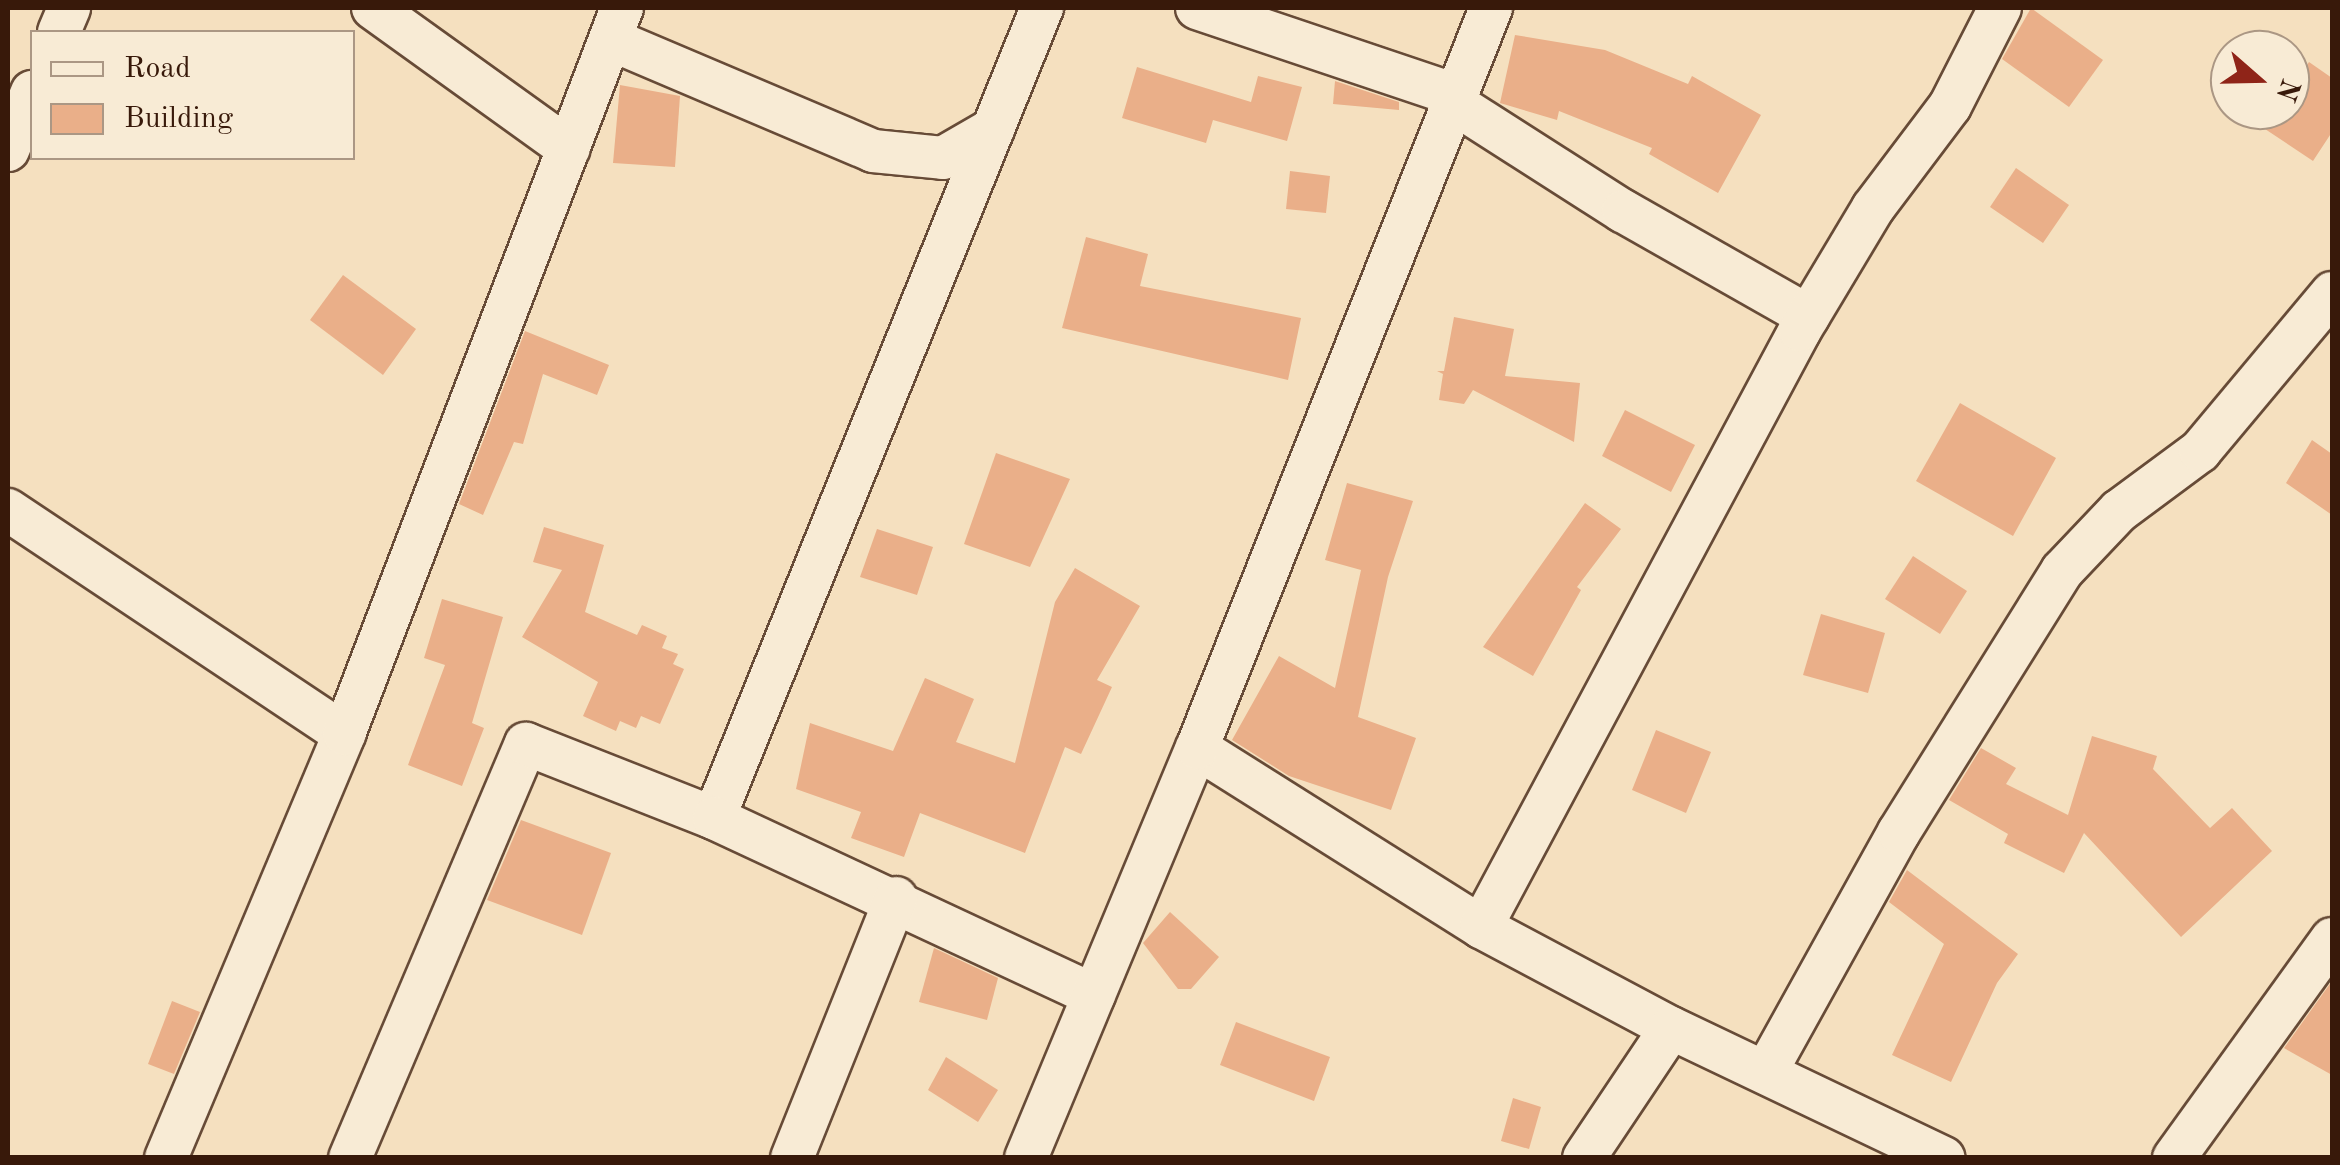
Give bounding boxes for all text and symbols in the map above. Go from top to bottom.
legend [30,30,355,160]
north arrow [2210,30,2310,130]
text: Road [124,54,191,84]
text: N [2269,75,2303,104]
text: Building [124,104,233,134]

